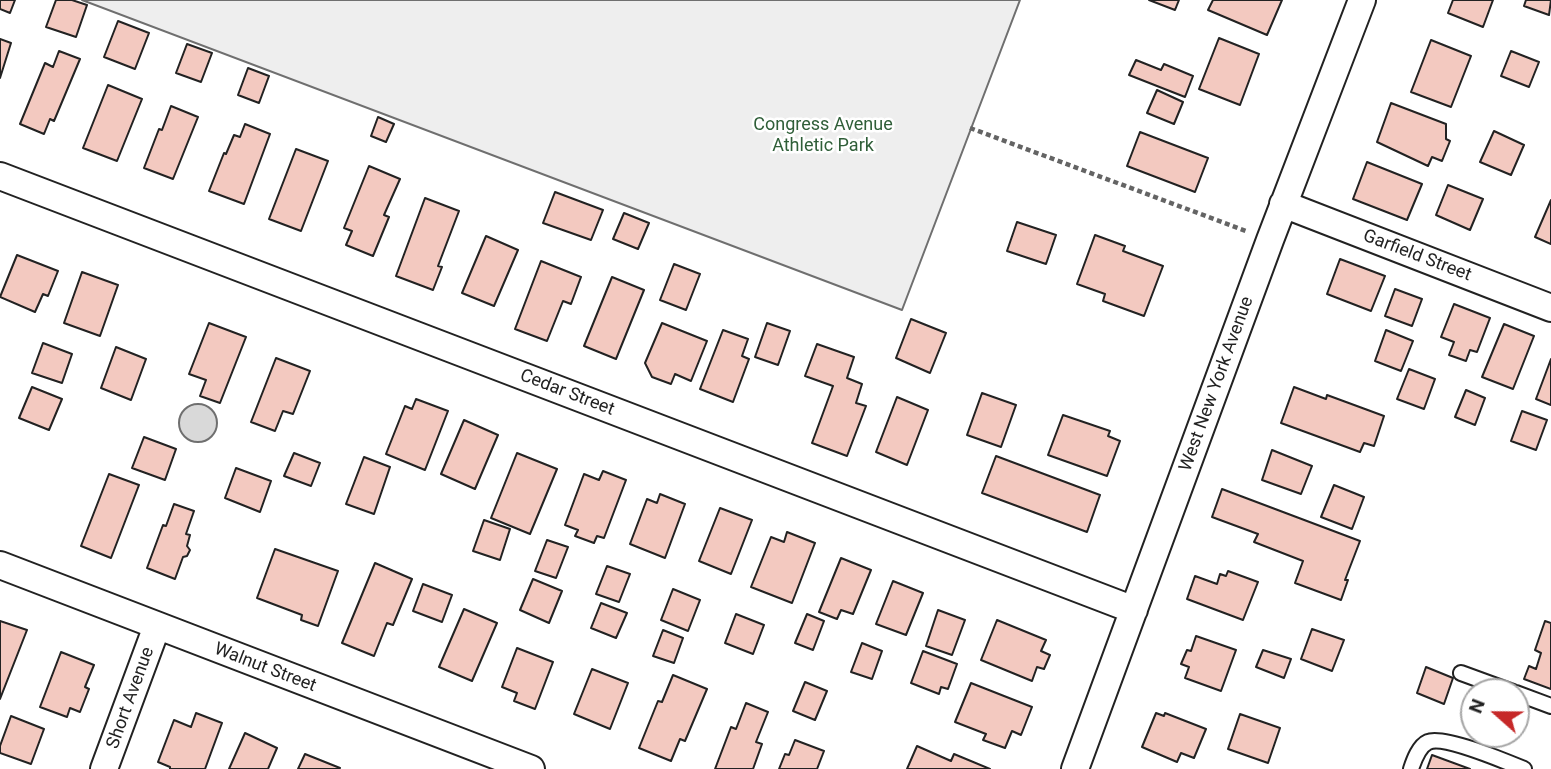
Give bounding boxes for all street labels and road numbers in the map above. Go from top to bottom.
street label: Garfield Street [1360,225,1474,287]
street label: West New York Avenue [1175,294,1259,474]
street label: Cedar Street [517,365,617,421]
street label: Walnut Street [211,639,319,697]
street label: Short Avenue [103,644,159,752]

